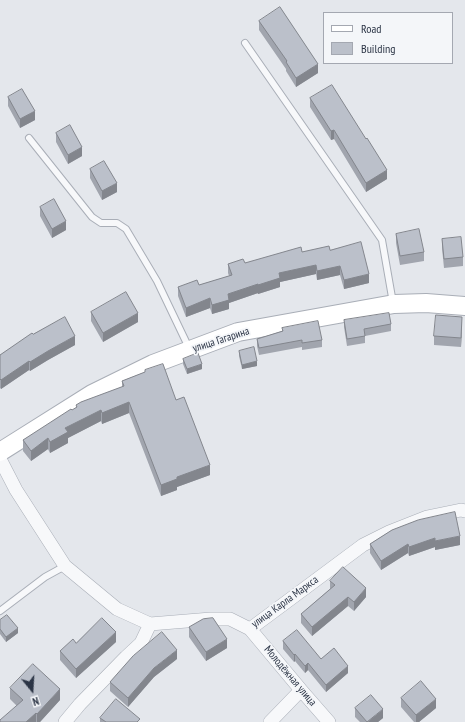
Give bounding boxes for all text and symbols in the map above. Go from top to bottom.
legend [323,12,453,64]
text: Road [361,21,381,36]
text: Building [361,41,396,56]
street label: улица Гагарина [191,325,251,355]
street label: улица Карла Маркса [249,573,321,631]
street label: Молодёжная улица [261,643,319,709]
north arrow [12,670,52,710]
text: N [31,694,41,709]

